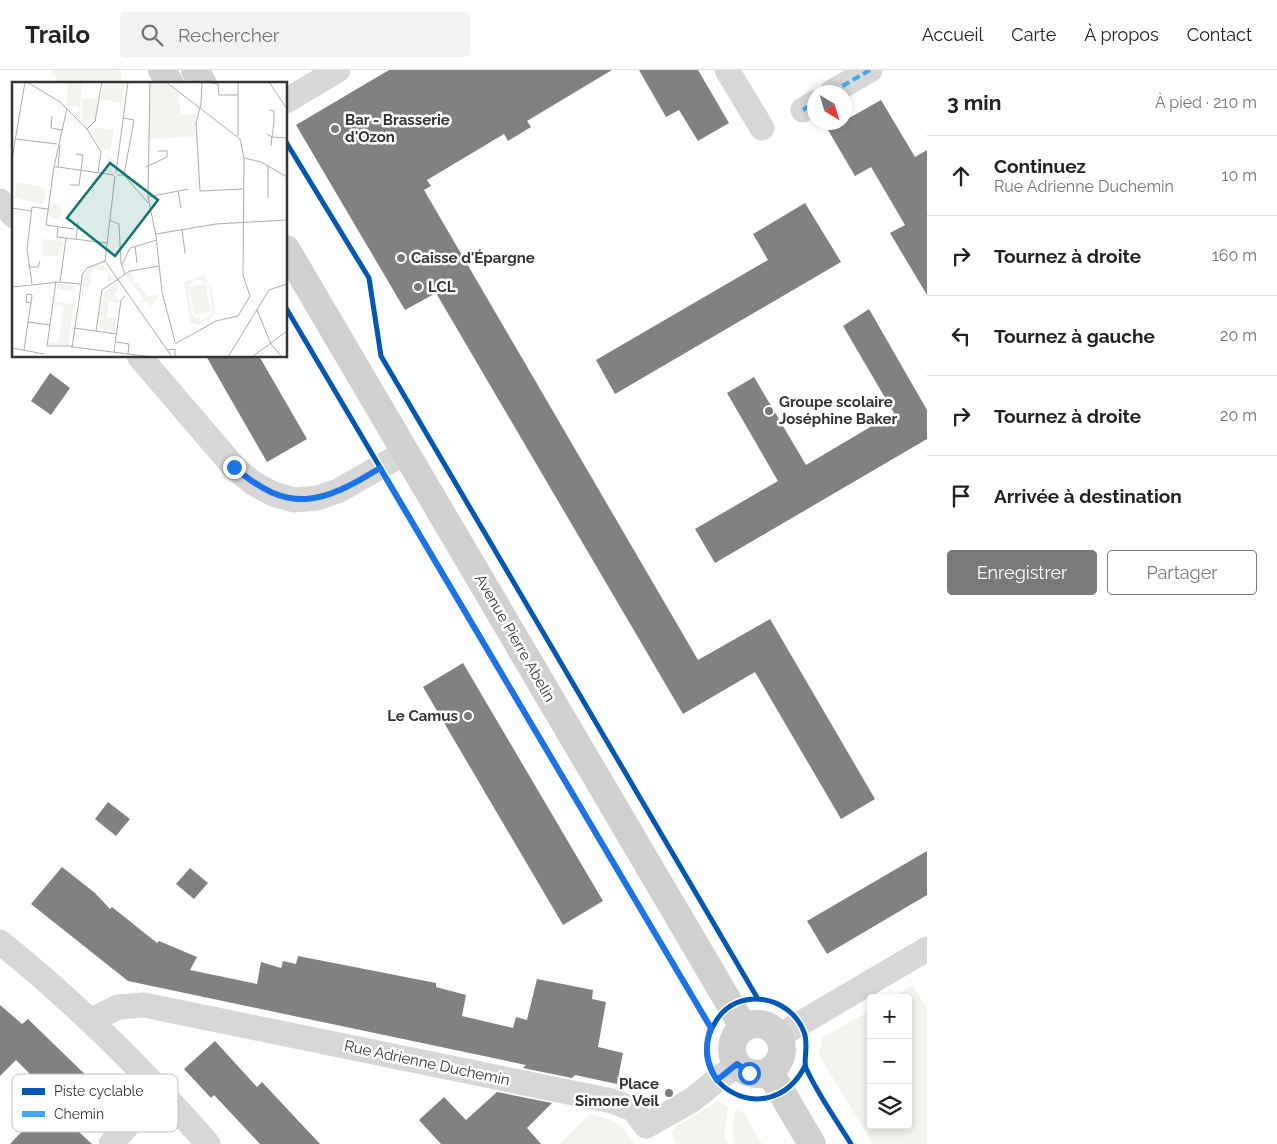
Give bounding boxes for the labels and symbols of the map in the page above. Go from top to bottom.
inset map [12,82,288,358]
north arrow [807,85,852,130]
place label: Bar - Brasserie d'Ozon [345,111,450,146]
marker: Bar - Brasserie d'Ozon [329,123,341,135]
place label: Caisse d'Épargne [411,249,535,267]
marker: Caisse d'Épargne [395,252,407,264]
place label: LCL [428,278,456,296]
marker: LCL [412,281,424,293]
place label: Groupe scolaire Joséphine Baker [779,393,898,428]
marker: Groupe scolaire Joséphine Baker [763,405,775,417]
route end [223,456,246,479]
street label: Avenue Pierre Abelin [471,571,559,705]
place label: Le Camus [387,707,458,725]
marker: Le Camus [462,710,474,722]
street label: Rue Adrienne Duchemin [343,1037,511,1089]
route start [738,1062,761,1085]
legend [12,1074,178,1132]
place label: Place Simone Veil [575,1075,659,1110]
text: Piste cyclable [54,1083,144,1099]
marker: Place Simone Veil [663,1087,675,1099]
text: Chemin [54,1106,104,1122]

